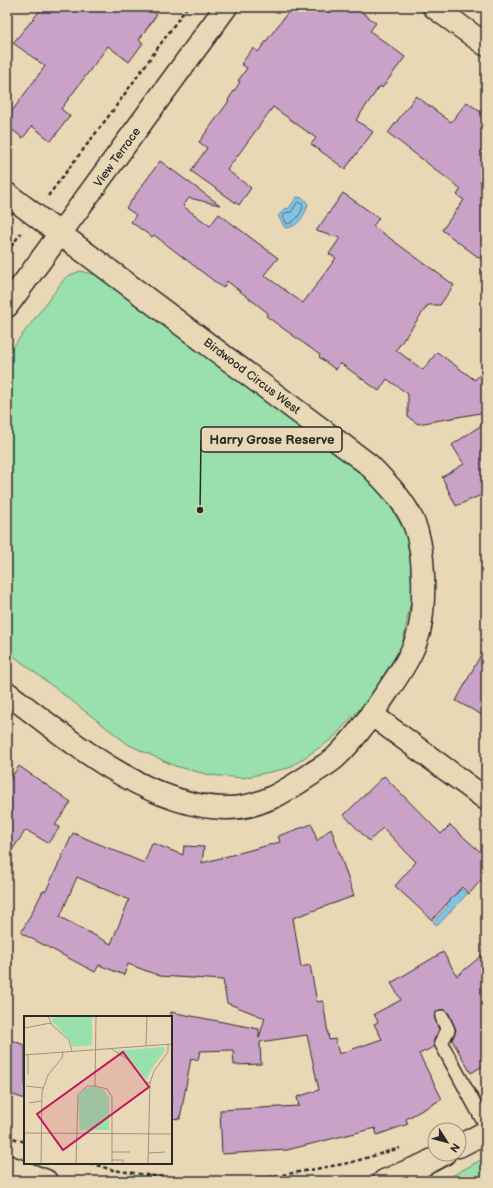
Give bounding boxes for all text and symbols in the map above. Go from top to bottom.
street label: View Terrace [91,125,144,190]
street label: Birdwood Circus West [200,335,303,418]
callout: Harry Grose Reserve [201,427,342,452]
text: Harry Grose Reserve [210,432,335,448]
inset map [24,1016,172,1164]
north arrow [427,1122,467,1162]
text: N [447,1140,462,1155]

